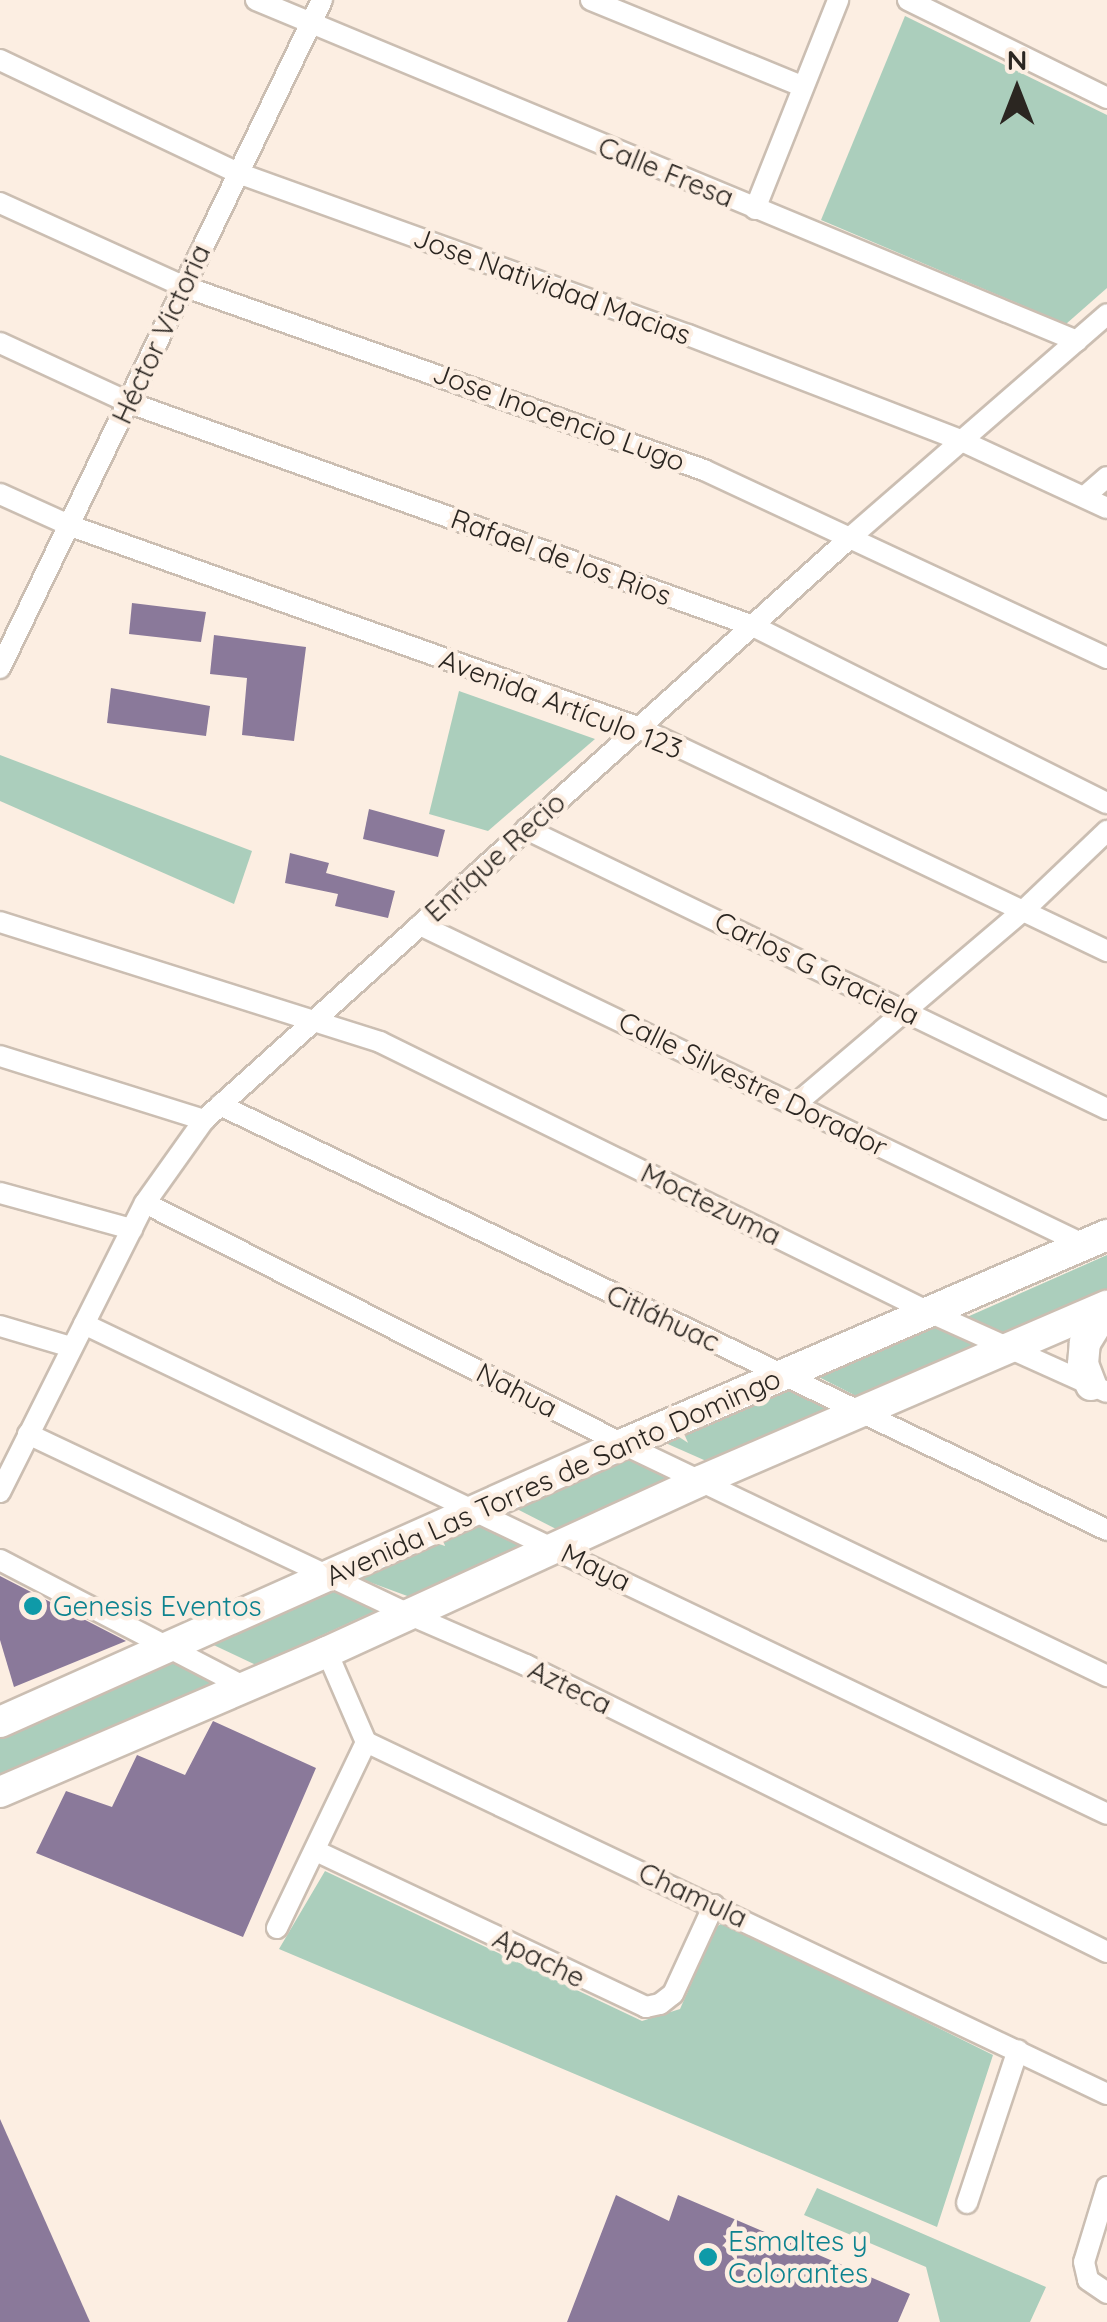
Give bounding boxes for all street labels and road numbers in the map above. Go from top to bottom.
street label: Calle Fresa [593,130,739,214]
street label: Jose Natividad Macias [409,220,695,352]
street label: Héctor Victoria [105,239,217,429]
street label: Jose Inocencio Lugo [428,356,690,478]
street label: Rafael de los Rios [446,502,676,612]
street label: Avenida Artículo 123 [435,642,687,766]
street label: Enrique Recio [418,785,572,929]
street label: Carlos G Graciela [709,904,925,1032]
street label: Calle Silvestre Dorador [613,1004,893,1164]
street label: Moctezuma [636,1156,786,1252]
street label: Citláhuac [601,1277,725,1359]
street label: Nahua [471,1355,563,1425]
street label: Avenida Las Torres de Santo Domingo [320,1361,786,1593]
street label: Maya [556,1536,636,1598]
street label: Azteca [523,1653,617,1721]
street label: Chamula [633,1855,753,1935]
street label: Apache [487,1921,591,1995]

